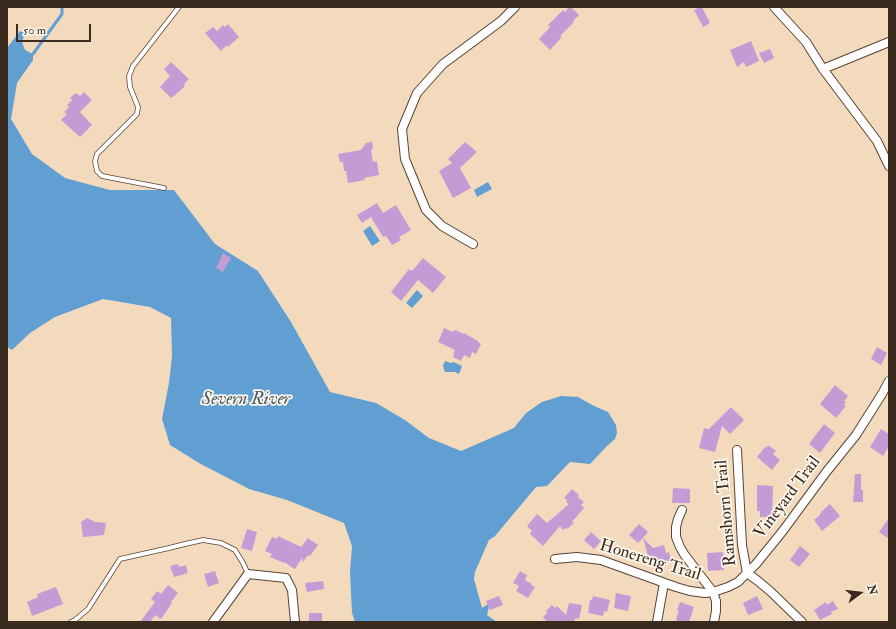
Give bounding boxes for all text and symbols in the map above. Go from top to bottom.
scale bar [18,16,93,42]
text: 50 m [23,23,46,38]
water label: Severn River [202,389,290,411]
street label: Vineyard Trail [750,453,826,543]
street label: Ramshorn Trail [712,459,742,567]
street label: Honereng Trail [597,536,703,586]
north arrow [840,573,880,613]
text: N [865,583,880,596]

